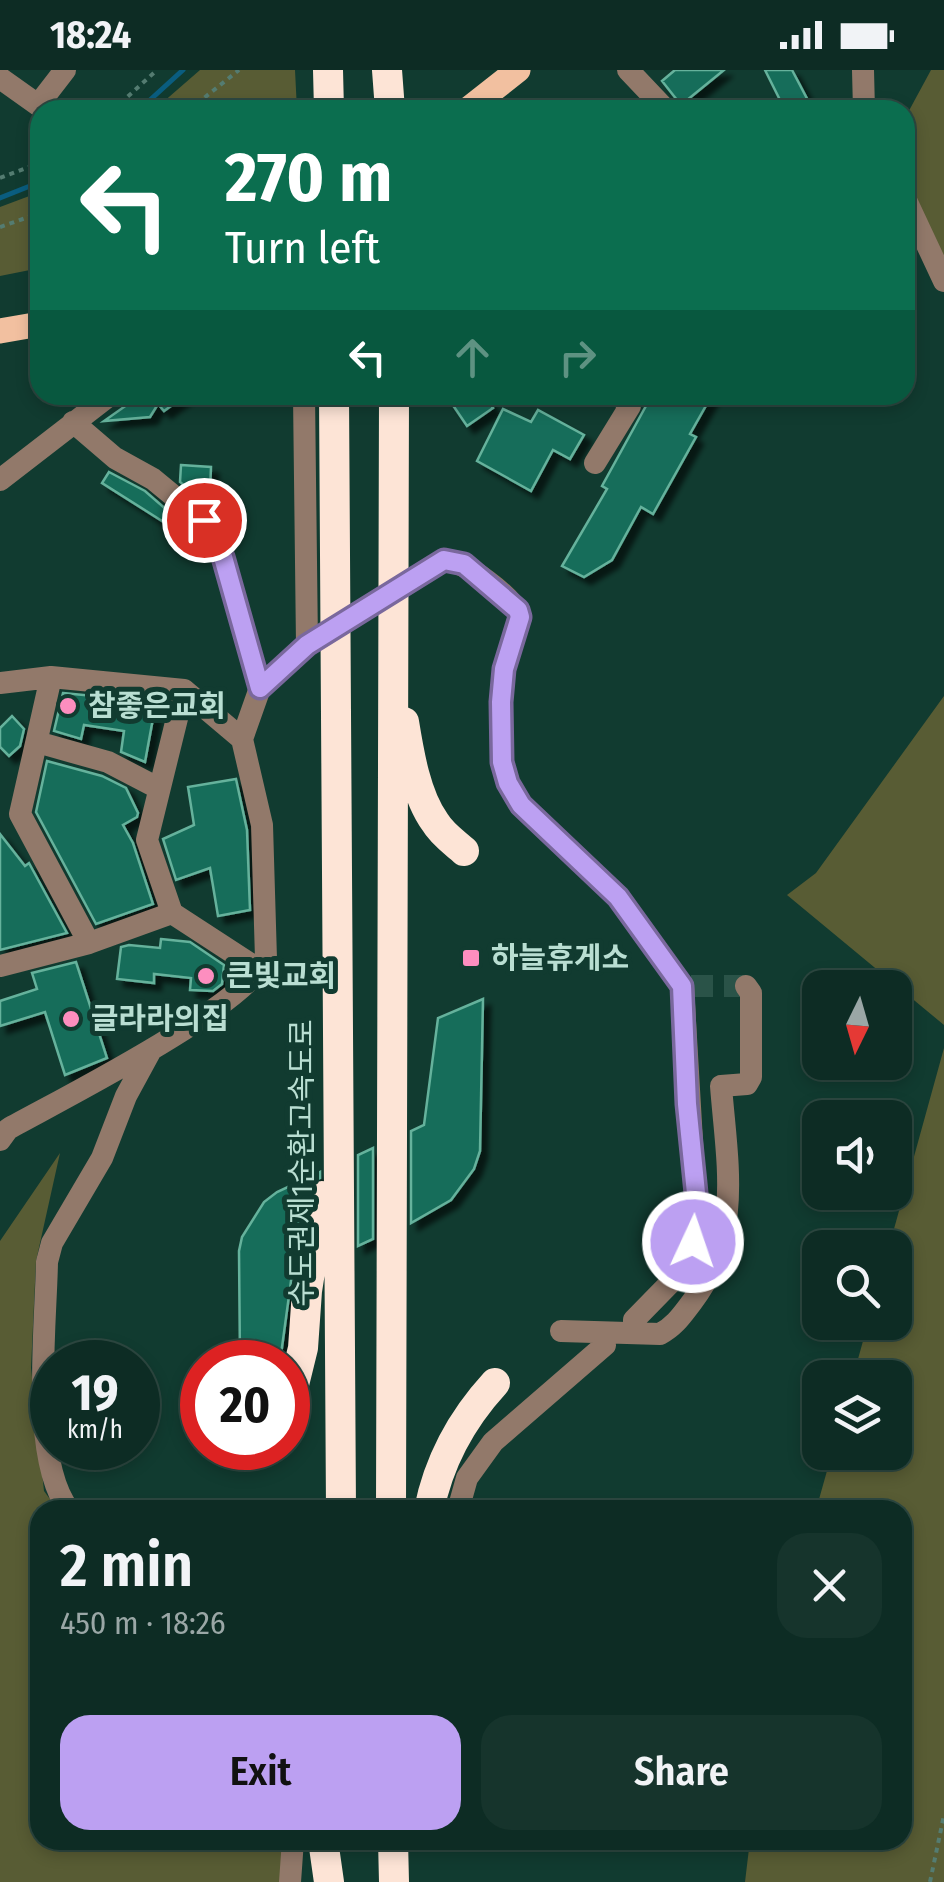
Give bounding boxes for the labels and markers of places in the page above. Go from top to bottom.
pin [162,478,247,563]
place label: 참좋은교회 [88,688,226,724]
marker: 참좋은교회 [57,695,79,717]
place label: 하늘휴게소 [491,940,629,976]
marker: 하늘휴게소 [460,947,482,969]
place label: 큰빛교회 [226,958,336,994]
marker: 큰빛교회 [195,965,217,987]
place label: 글라라의집 [91,1001,229,1037]
marker: 글라라의집 [60,1008,82,1030]

